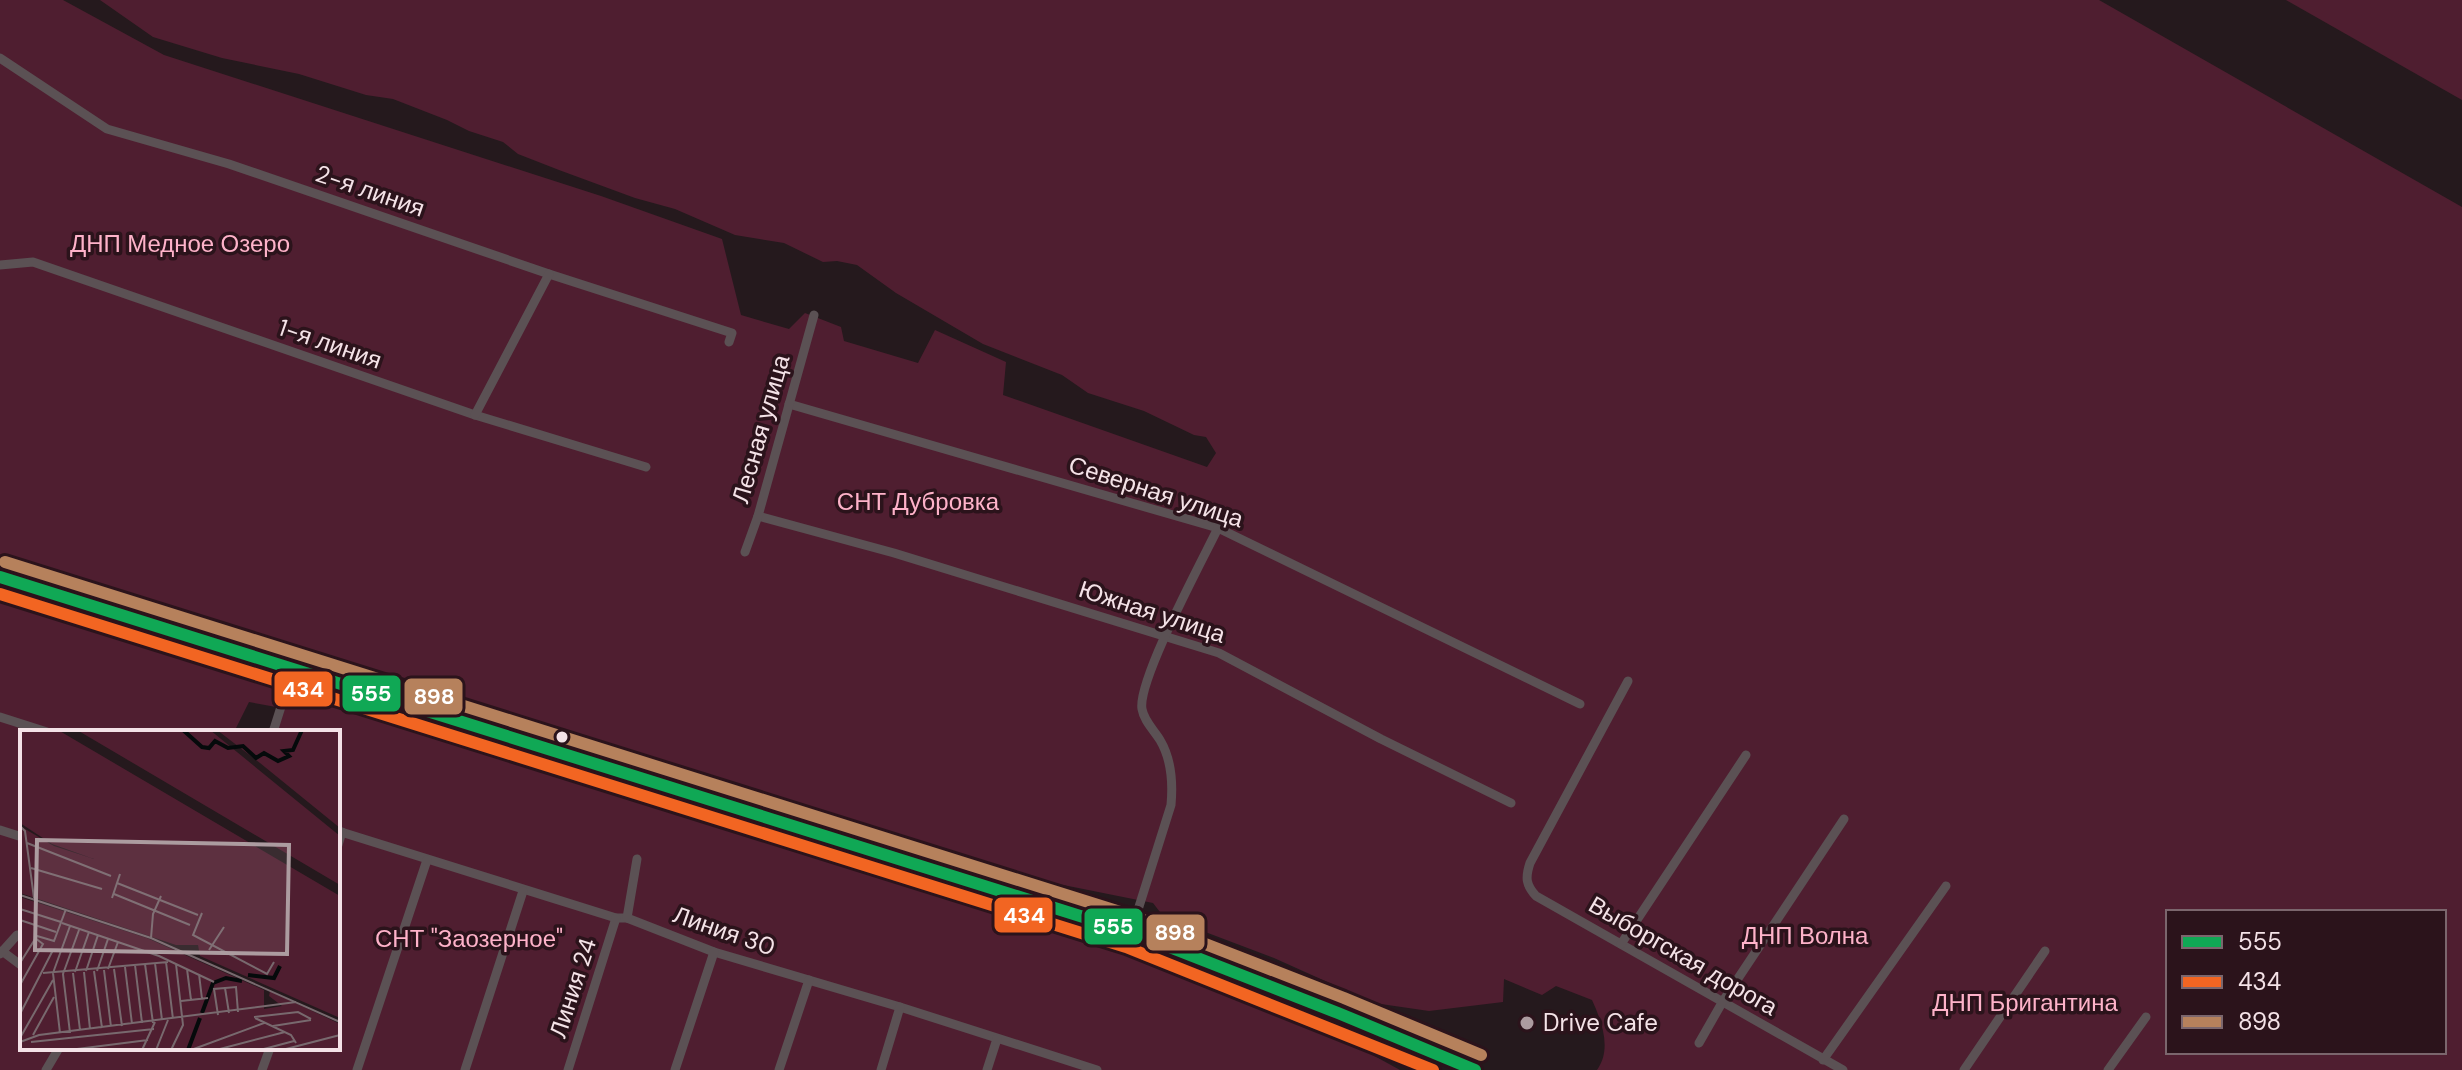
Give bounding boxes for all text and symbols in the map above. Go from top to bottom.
street label: 2-я линия [312,157,429,224]
park label: ДНП Медное Озеро [70,228,290,259]
street label: 1-я линия [275,311,386,376]
street label: Лесная улица [725,350,797,507]
street label: Северная улица [1065,449,1248,535]
park label: СНТ Дубровка [837,486,1000,517]
street label: Южная улица [1075,573,1230,650]
line badge: 434 [273,670,334,708]
line badge: 555 [341,674,402,713]
text: 434 [282,675,324,704]
line badge: 898 [403,677,464,716]
text: 555 [350,679,392,708]
text: 898 [413,682,455,711]
unlabelled marker [554,729,570,745]
inset map [20,730,340,1050]
street label: Выборгская дорога [1583,889,1784,1023]
line badge: 434 [993,896,1054,934]
street label: Линия 30 [669,899,779,962]
text: 434 [1003,901,1045,930]
line badge: 555 [1083,907,1144,946]
legend [2166,910,2446,1054]
text: 555 [1092,912,1134,941]
line badge: 898 [1145,913,1206,952]
text: 898 [1154,918,1196,947]
park label: ДНП Волна [1742,920,1869,951]
park label: СНТ "Заозерное" [375,923,563,954]
text: 555 [2238,926,2282,957]
street label: Линия 24 [542,934,603,1042]
text: 434 [2238,966,2281,997]
park label: ДНП Бригантина [1932,987,2118,1018]
text: 898 [2238,1006,2281,1037]
place label: Drive Cafe [1543,1007,1658,1038]
marker: Drive Cafe [1518,1014,1536,1032]

